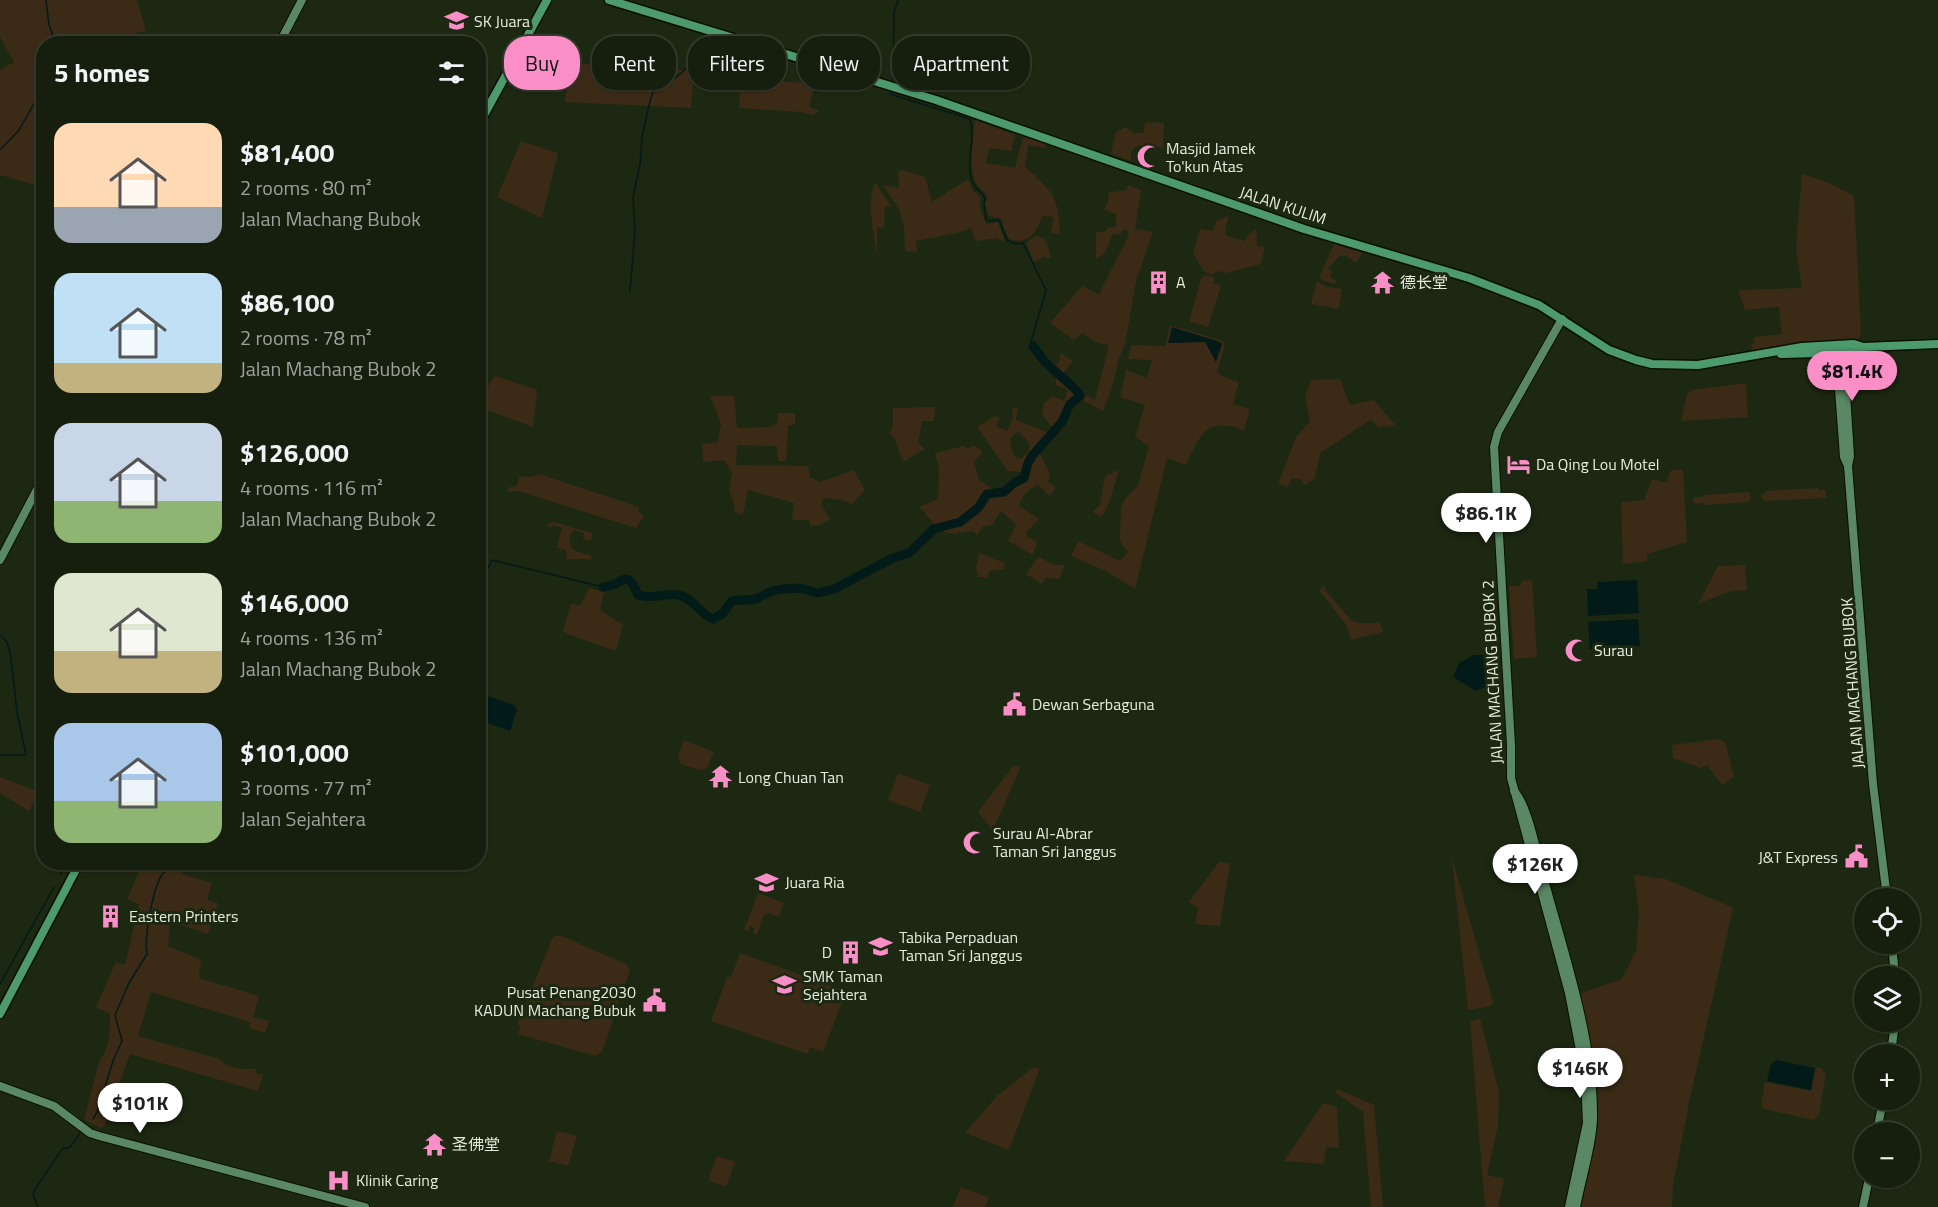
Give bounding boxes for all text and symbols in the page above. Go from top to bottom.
school or university icon: SK Juara [443,8,469,34]
place label: SK Juara [474,9,530,33]
chip: Buy [504,36,580,90]
chip: Rent [592,36,676,90]
chip: Filters [688,36,786,90]
chip: New [798,36,880,90]
chip: Apartment [892,36,1030,90]
text: 5 homes [54,53,150,92]
icon: filters [435,56,468,89]
text: $81,400 [240,133,334,172]
place label: Masjid Jamek To'kun Atas [1166,136,1256,178]
mosque icon: Masjid Jamek To'kun Atas [1135,144,1161,170]
icon: home [102,147,174,219]
text: 2 rooms · 80 m² [240,172,372,203]
street label: JALAN KULIM [1236,180,1330,230]
text: Jalan Machang Bubok [240,203,421,234]
building icon: A [1145,269,1171,295]
temple icon: 德长堂 [1369,269,1395,295]
place label: A [1176,270,1186,294]
place label: 德长堂 [1400,270,1448,294]
text: $86,100 [240,283,334,322]
icon: home [102,297,174,369]
text: 2 rooms · 78 m² [240,322,372,353]
pin: $81.4K [1803,351,1901,402]
text: Jalan Machang Bubok 2 [240,353,437,384]
text: $81.4K [1821,355,1883,386]
text: $126,000 [240,433,349,472]
icon: home [102,447,174,519]
hotel icon: Da Qing Lou Motel [1505,451,1531,477]
place label: Da Qing Lou Motel [1536,452,1659,476]
text: 4 rooms · 116 m² [240,472,383,503]
pin: $86.1K [1437,493,1535,544]
text: $86.1K [1455,497,1517,528]
text: Jalan Machang Bubok 2 [240,503,437,534]
street label: JALAN MACHANG BUBOK 2 [1475,580,1509,764]
text: $146,000 [240,583,349,622]
icon: home [102,597,174,669]
street label: JALAN MACHANG BUBOK [1834,597,1870,769]
text: 4 rooms · 136 m² [240,622,383,653]
mosque icon: Surau [1563,637,1589,663]
place label: Surau [1594,638,1633,662]
text: Jalan Machang Bubok 2 [240,653,437,684]
public building icon: Dewan Serbaguna [1001,691,1027,717]
place label: Dewan Serbaguna [1032,692,1155,716]
text: $101,000 [240,733,349,772]
icon: home [102,747,174,819]
temple icon: Long Chuan Tan [707,764,733,790]
place label: Long Chuan Tan [738,765,844,789]
text: 3 rooms · 77 m² [240,772,372,803]
text: Jalan Sejahtera [240,803,366,834]
place label: Surau Al-Abrar Taman Sri Janggus [993,821,1116,863]
mosque icon: Surau Al-Abrar Taman Sri Janggus [962,829,988,855]
pin: $126K [1493,844,1577,895]
public building icon: J&T Express [1843,844,1869,870]
place label: J&T Express [1758,845,1838,869]
text: $126K [1507,848,1563,879]
school or university icon: Juara Ria [754,869,780,895]
place label: Juara Ria [785,870,845,894]
map controls [1854,888,1920,1188]
button: locate [1854,888,1920,954]
building icon: Eastern Printers [98,903,124,929]
place label: Eastern Printers [129,904,238,928]
place label: Tabika Perpaduan Taman Sri Janggus [899,925,1022,967]
school or university icon: Tabika Perpaduan Taman Sri Janggus [868,933,894,959]
building icon: D [837,939,863,965]
place label: D [822,940,832,964]
place label: SMK Taman Sejahtera [803,964,883,1006]
button: layers [1854,966,1920,1032]
school or university icon: SMK Taman Sejahtera [772,972,798,998]
place label: Pusat Penang2030 KADUN Machang Bubuk [474,980,636,1022]
public building icon: Pusat Penang2030 KADUN Machang Bubuk [641,988,667,1014]
button: + [1854,1044,1920,1110]
pin: $146K [1538,1048,1622,1099]
text: $146K [1552,1052,1608,1083]
pin: $101K [98,1083,182,1134]
text: $101K [112,1087,168,1118]
button: − [1854,1122,1920,1188]
temple icon: 圣佛堂 [421,1131,447,1157]
place label: 圣佛堂 [452,1132,500,1156]
hospital icon: Klinik Caring [325,1167,351,1193]
place label: Klinik Caring [356,1168,438,1192]

